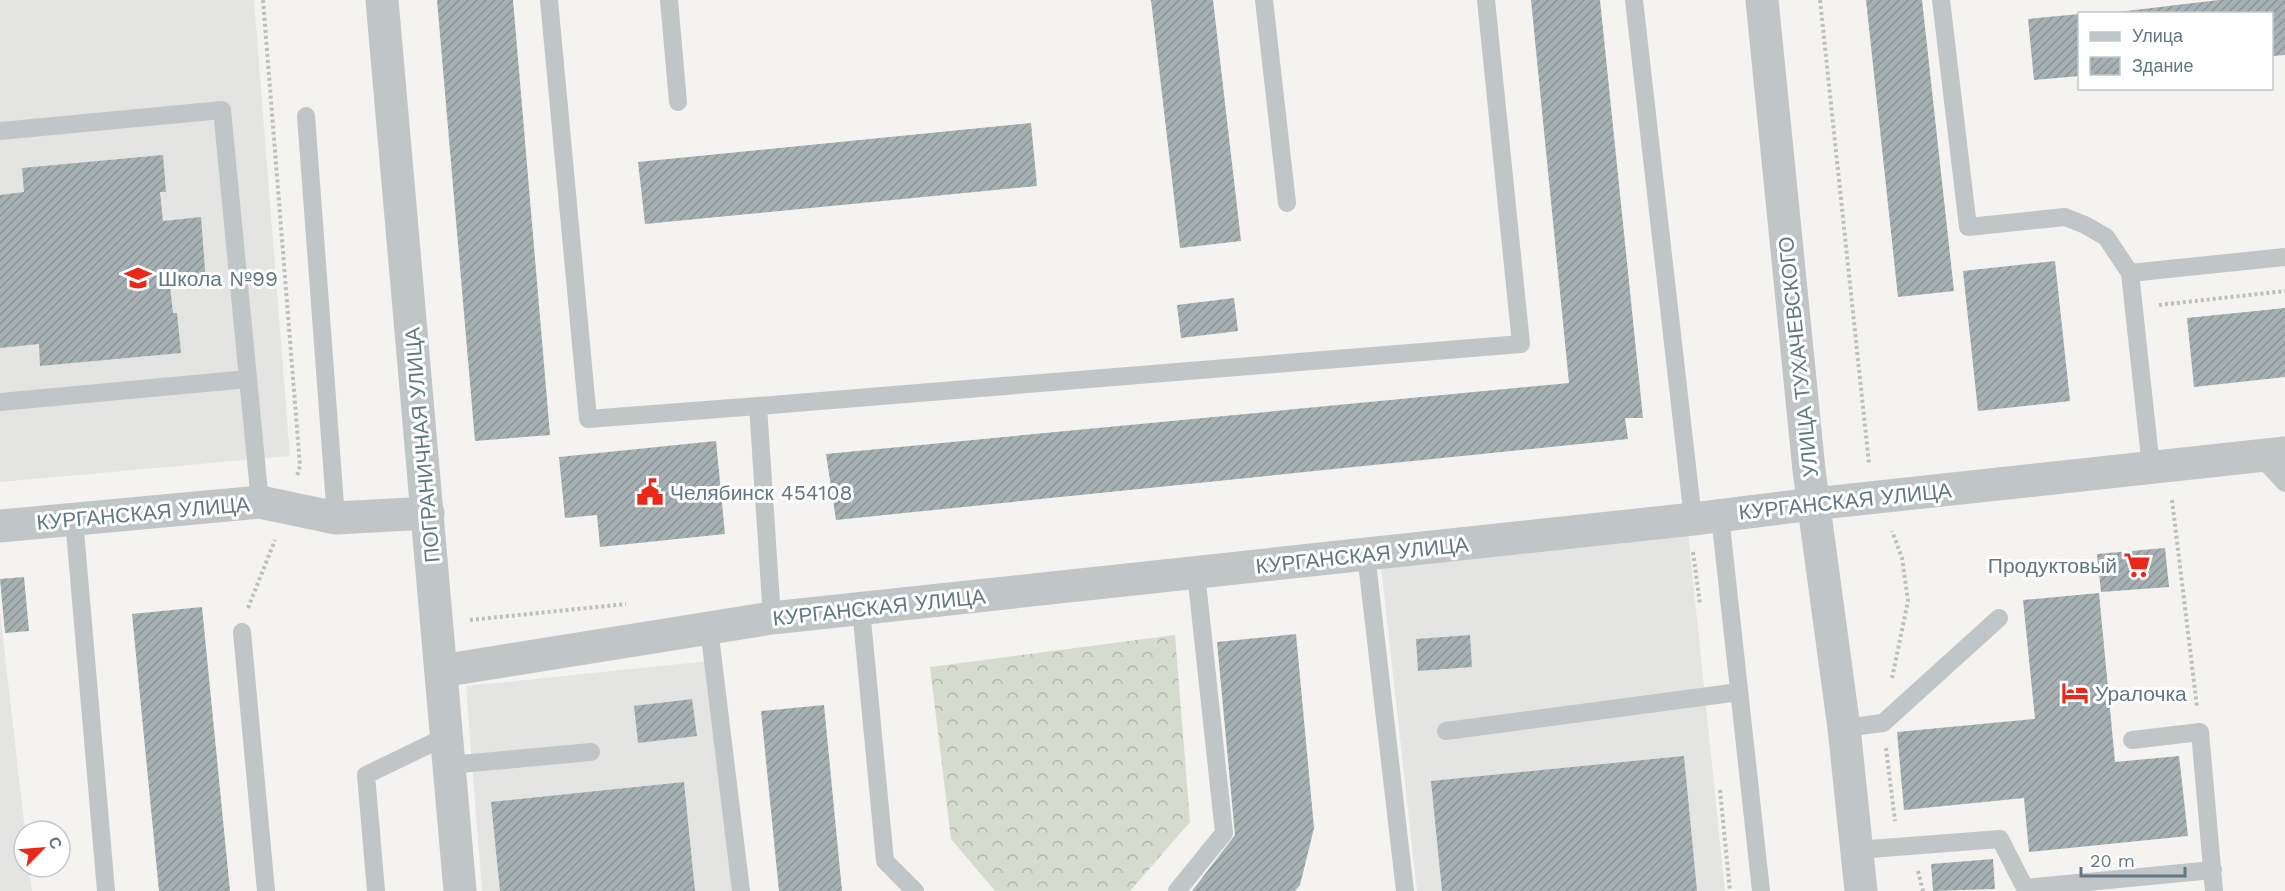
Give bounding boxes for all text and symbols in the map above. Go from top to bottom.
legend [2078,12,2273,90]
text: Улица [2132,25,2184,46]
text: Здание [2132,55,2193,76]
street label: УЛИЦА ТУХАЧЕВСКОГО [1773,235,1823,479]
school or university icon: Школа №99 [123,263,153,293]
place label: Школа №99 [158,266,278,291]
street label: ПОГРАНИЧНАЯ УЛИЦА [399,326,445,564]
public building icon: Челябинск 454108 [635,477,665,507]
street label: КУРГАНСКАЯ УЛИЦА [1737,477,1953,525]
place label: Челябинск 454108 [670,480,853,505]
street label: КУРГАНСКАЯ УЛИЦА [35,491,251,535]
street label: КУРГАНСКАЯ УЛИЦА [1254,531,1470,579]
supermarket icon: Продуктовый [2122,550,2152,580]
place label: Продуктовый [1988,553,2117,578]
street label: КУРГАНСКАЯ УЛИЦА [771,583,987,631]
hotel icon: Уралочка [2060,678,2090,708]
place label: Уралочка [2095,681,2187,706]
north arrow [12,819,72,879]
text: С [44,834,66,853]
scale bar [2081,840,2184,878]
text: 20 m [2090,850,2135,871]

